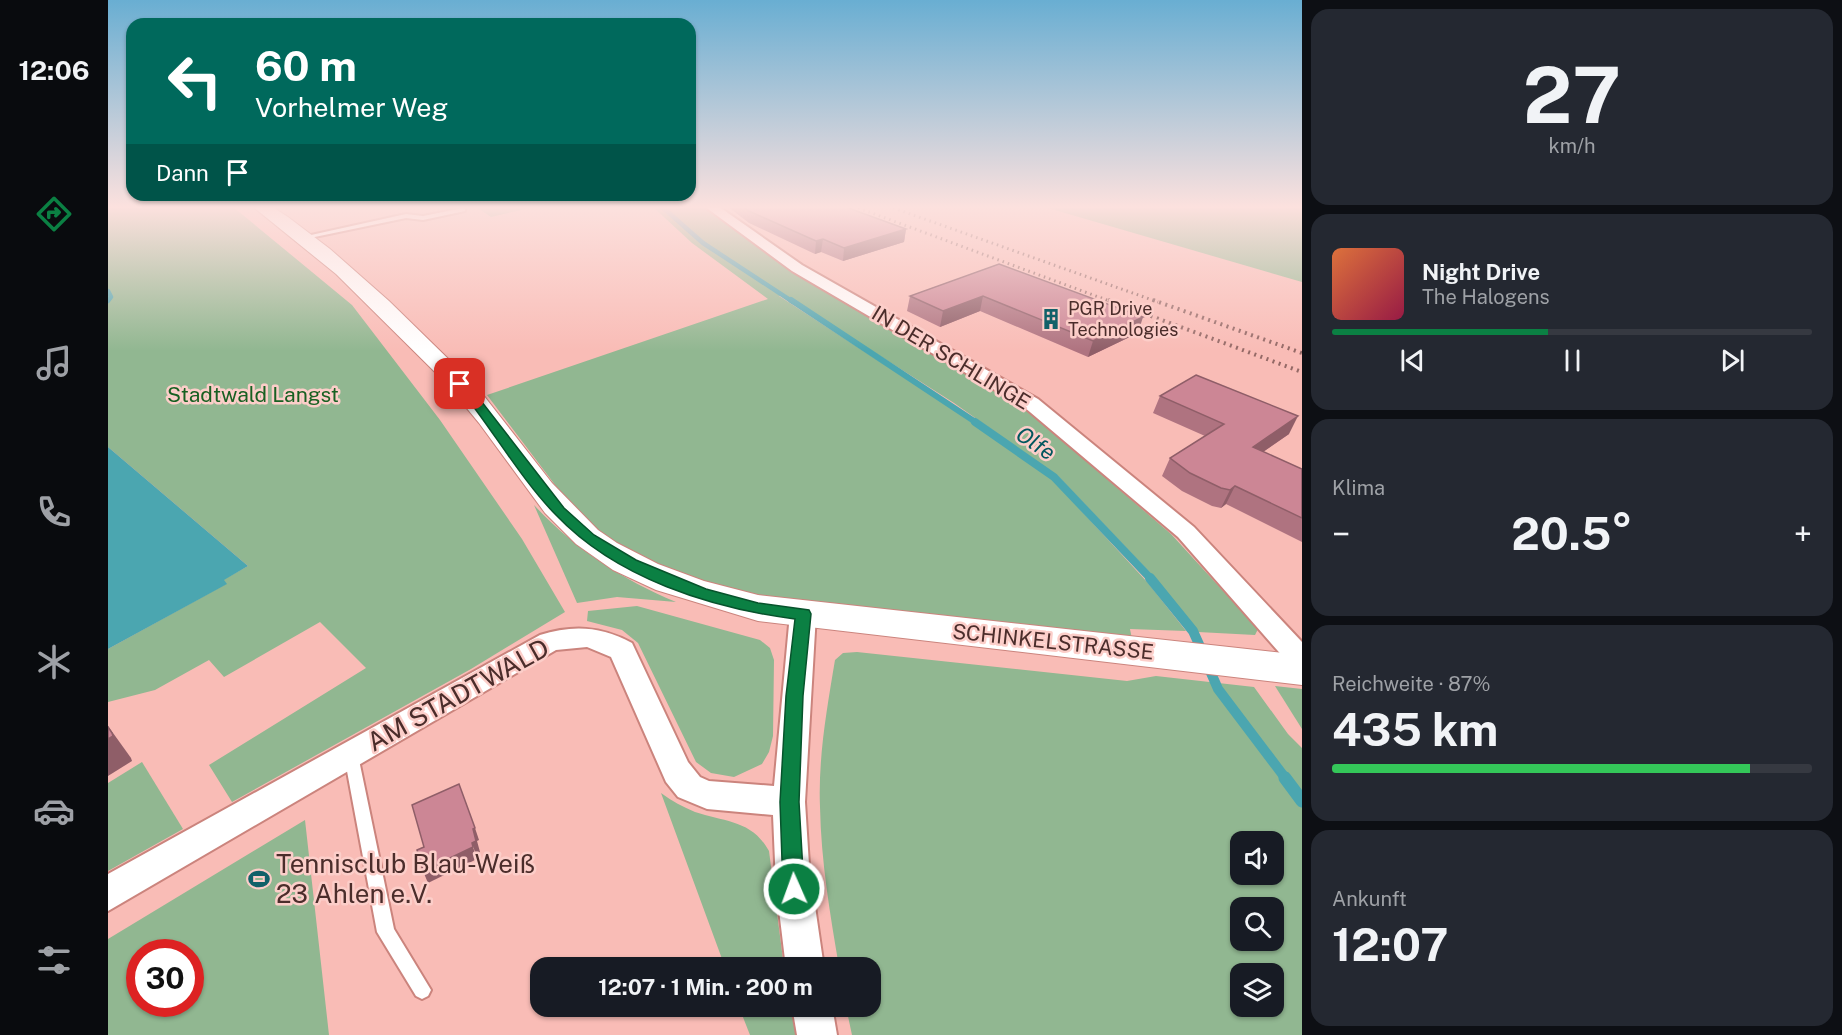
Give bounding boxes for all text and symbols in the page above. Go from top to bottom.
text: 60 m [255,41,357,90]
icon: left [156,42,234,120]
text: 27 [1523,49,1621,141]
text: 12:06 [18,54,90,86]
text: Vorhelmer Weg [255,91,448,123]
text: km/h [1548,134,1596,158]
icon: arrive [221,156,254,189]
text: Dann [156,160,209,186]
icon: directions [33,193,75,235]
text: Night Drive [1422,259,1540,285]
text: The Halogens [1422,285,1550,309]
place label: PGR Drive Technologies [1068,298,1178,340]
street label: IN DER SCHLINGE [867,300,1035,415]
building icon: PGR Drive Technologies [1039,307,1063,331]
icon: music [33,342,75,384]
icon: previous [1396,344,1429,377]
icon: pause [1556,344,1589,377]
icon: next [1716,344,1749,377]
pin [434,358,485,409]
icon: arrive [443,367,476,400]
park label: Stadtwald Langst [167,382,339,407]
water label: Olfe [1011,421,1061,465]
text: Klima [1332,476,1385,500]
icon: phone [33,491,75,533]
text: 20.5° [1511,507,1633,560]
text: − [1332,515,1350,553]
text: + [1794,515,1812,553]
street label: SCHINKELSTRASSE [951,618,1155,665]
street label: AM STADTWALD [361,632,554,757]
icon: climate [33,641,75,683]
text: Reichweite · 87% [1332,672,1491,696]
text: 435 km [1332,703,1498,756]
icon: car [33,790,75,832]
map controls [1230,831,1284,1017]
button: sound [1230,831,1284,885]
place label: Tennisclub Blau-Weiß 23 Ahlen e.V. [276,848,535,909]
position arrow [762,857,826,921]
sports icon: Tennisclub Blau-Weiß 23 Ahlen e.V. [247,867,271,891]
text: Ankunft [1332,887,1407,911]
button: search [1230,897,1284,951]
text: 12:07 [1332,918,1448,971]
icon: filters [33,939,75,981]
speed limit sign: 30 [126,939,204,1017]
button: layers [1230,963,1284,1017]
text: 12:07 · 1 Min. · 200 m [598,974,813,1000]

